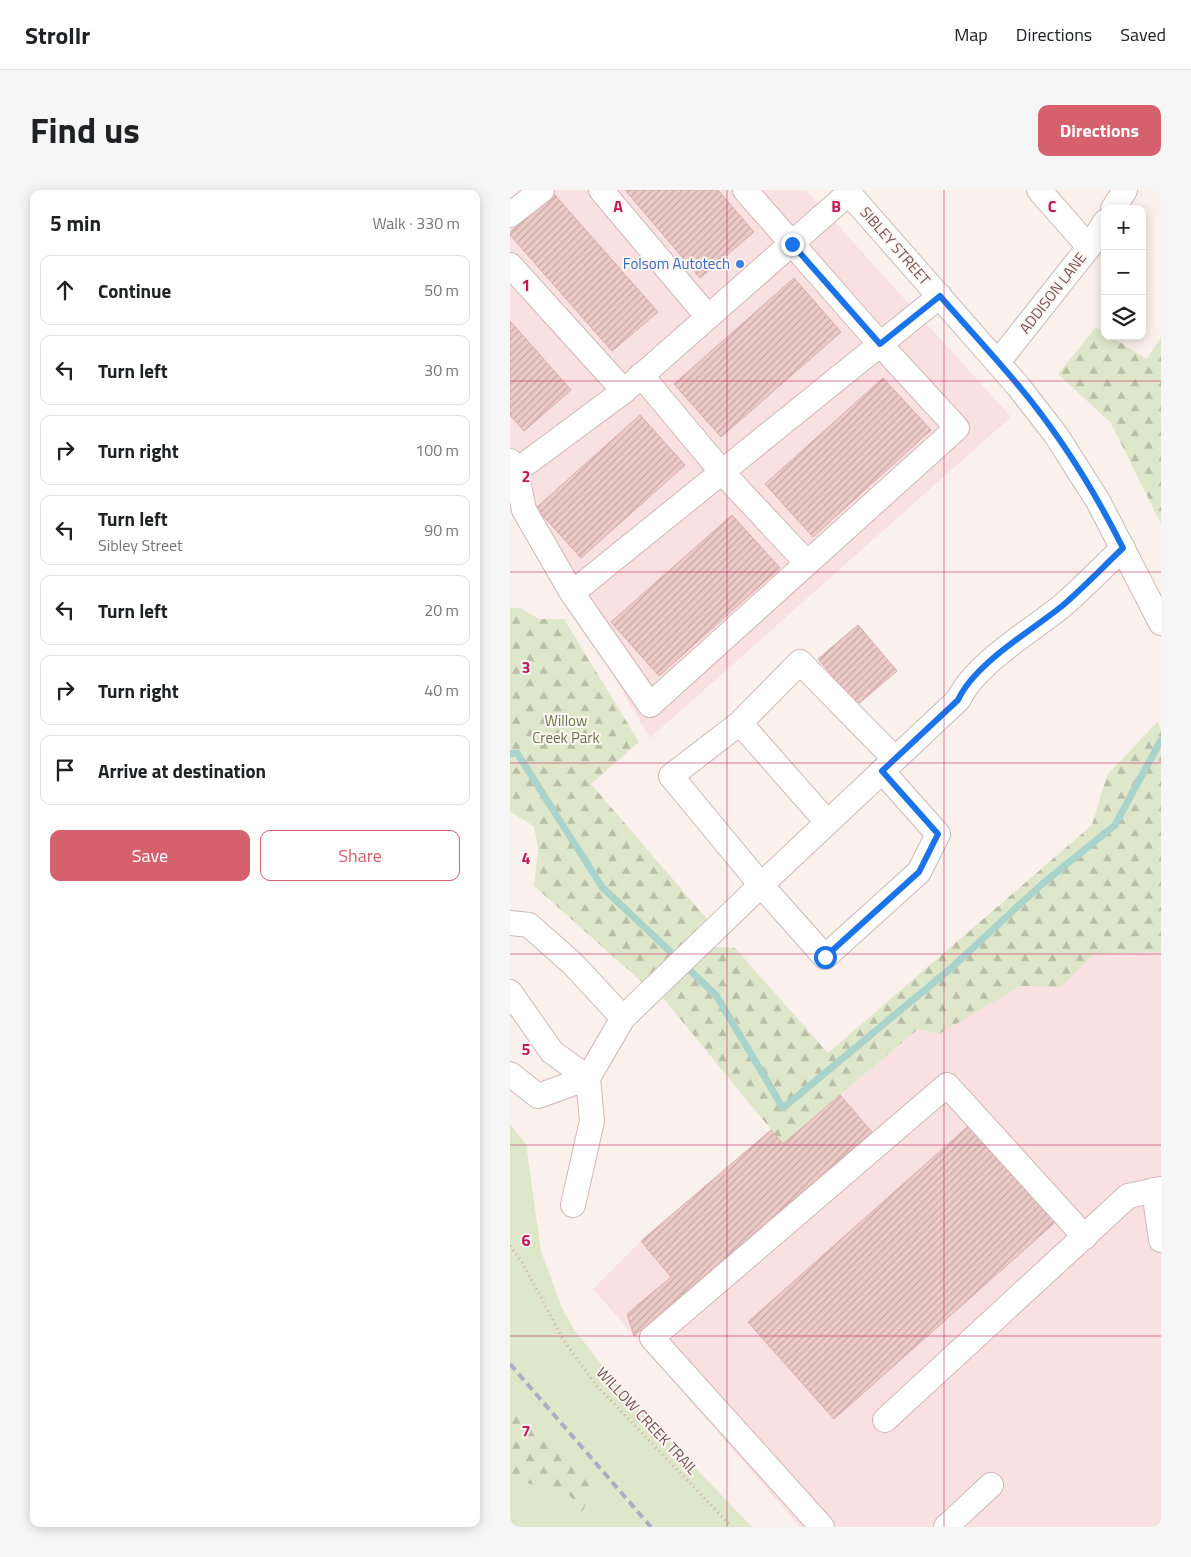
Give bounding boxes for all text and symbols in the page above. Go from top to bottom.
text: Strollr [25,17,90,53]
text: Map [954,21,988,48]
text: Directions [1016,21,1092,48]
text: Saved [1120,21,1166,48]
text: Find us [30,103,140,157]
button: Directions [1038,105,1161,156]
text: A [613,194,623,218]
text: B [831,194,841,218]
text: C [1048,194,1057,218]
street label: SIBLEY STREET [855,201,936,290]
map controls [1101,205,1146,340]
button: + [1101,205,1146,250]
text: 5 min [50,207,101,239]
text: Walk · 330 m [372,211,460,235]
route end [781,233,804,256]
street label: ADDISON LANE [1013,247,1092,338]
button: − [1101,250,1146,295]
place label: Folsom Autotech [623,252,730,275]
marker: Folsom Autotech [734,258,746,270]
text: 1 [522,273,530,297]
icon: ahead [51,276,79,304]
text: Continue [98,276,171,305]
text: 50 m [424,278,459,302]
button: layers [1101,295,1146,340]
icon: left [51,356,79,384]
text: Turn left [98,356,168,385]
text: 30 m [424,358,459,382]
icon: right [51,436,79,464]
text: Turn right [98,436,179,465]
text: 100 m [415,438,459,462]
text: 2 [522,464,530,488]
text: Turn left [98,504,168,533]
icon: left [51,516,79,544]
text: 90 m [424,518,459,542]
text: Sibley Street [98,533,183,557]
icon: left [51,596,79,624]
text: Turn left [98,596,168,625]
text: 20 m [424,598,459,622]
text: 3 [522,655,530,679]
icon: right [51,676,79,704]
text: Turn right [98,676,179,705]
text: 40 m [424,678,459,702]
park label: Willow Creek Park [532,709,600,749]
icon: arrive [51,756,79,784]
text: Arrive at destination [98,756,266,785]
button: Save [50,830,250,881]
button: Share [260,830,460,881]
text: 4 [522,846,531,870]
route start [814,946,837,969]
text: 5 [522,1037,531,1061]
text: 6 [522,1228,531,1252]
street label: WILLOW CREEK TRAIL [591,1362,704,1480]
text: 7 [522,1419,530,1443]

